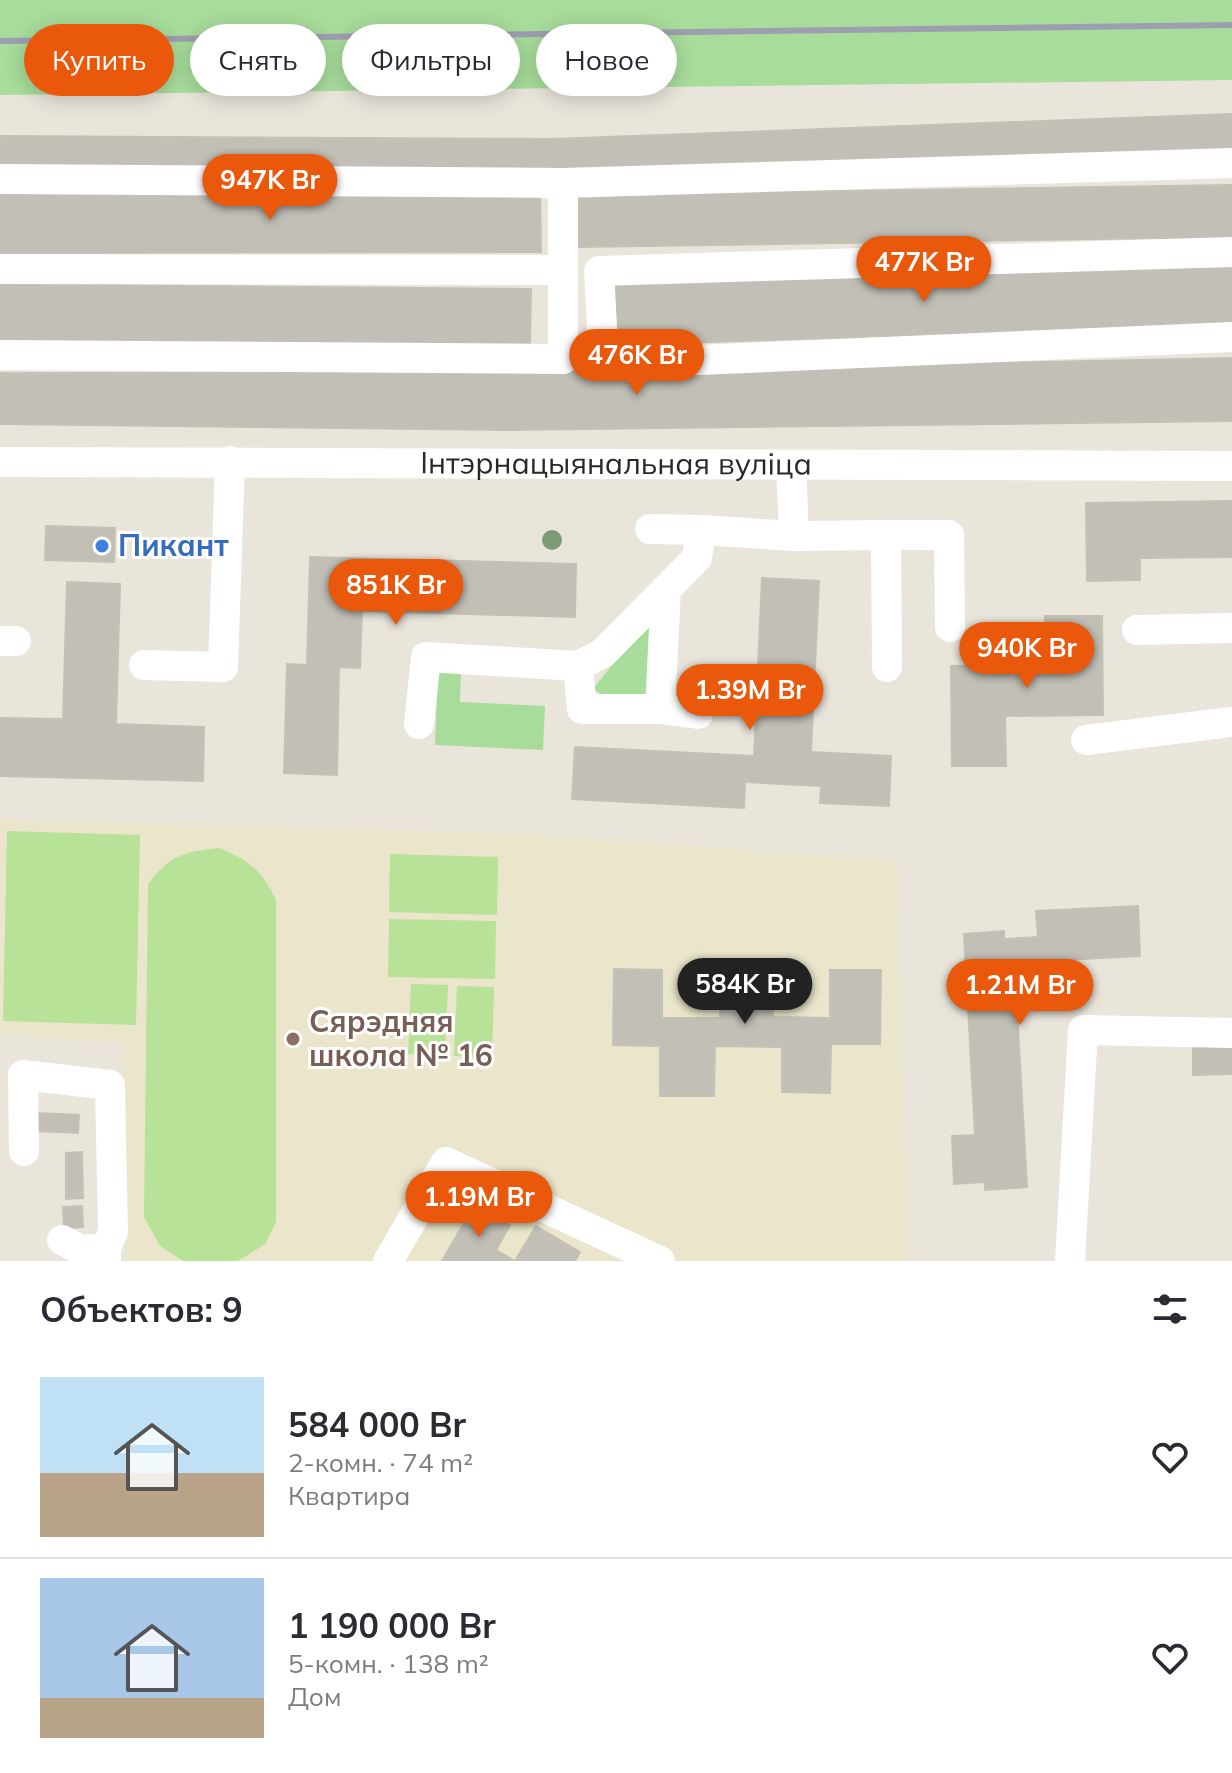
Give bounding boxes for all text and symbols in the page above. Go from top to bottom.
chip: Купить [24,24,174,96]
chip: Снять [190,24,326,96]
chip: Фильтры [342,24,520,96]
chip: Новое [536,24,677,96]
pin: 947K Br [196,154,344,222]
text: 947K Br [220,163,320,196]
pin: 477K Br [850,236,998,304]
text: 477K Br [874,245,974,278]
pin: 476K Br [563,329,711,397]
text: 476K Br [587,338,687,371]
street label: Інтэрнацыянальная вуліца [420,443,812,483]
place label: Пикант [118,526,229,564]
marker: Пикант [93,537,111,555]
pin: 851K Br [322,559,470,627]
text: 851K Br [346,568,446,601]
pin: 940K Br [953,622,1101,690]
text: 940K Br [977,631,1077,664]
pin: 1.39M Br [667,664,833,732]
text: 1.39M Br [694,673,806,706]
pin: 584K Br [671,958,819,1026]
pin: 1.21M Br [937,959,1103,1027]
text: 584K Br [695,967,795,1000]
text: 1.21M Br [964,968,1076,1001]
place label: Сярэдняя школа № 16 [309,1002,493,1074]
marker: Сярэдняя школа № 16 [284,1030,302,1048]
pin: 1.19M Br [396,1171,562,1239]
text: 1.19M Br [423,1180,535,1213]
icon: filters [1148,1287,1192,1331]
text: Объектов: 9 [40,1288,243,1331]
text: 584 000 Br [288,1403,466,1446]
icon: home [104,1409,200,1505]
icon: heart [1148,1435,1192,1479]
text: 2-комн. · 74 m² [288,1446,473,1479]
text: Квартира [288,1479,410,1512]
text: 1 190 000 Br [288,1604,496,1647]
icon: home [104,1610,200,1706]
icon: heart [1148,1636,1192,1680]
text: 5-комн. · 138 m² [288,1647,489,1680]
text: Дом [288,1680,341,1713]

